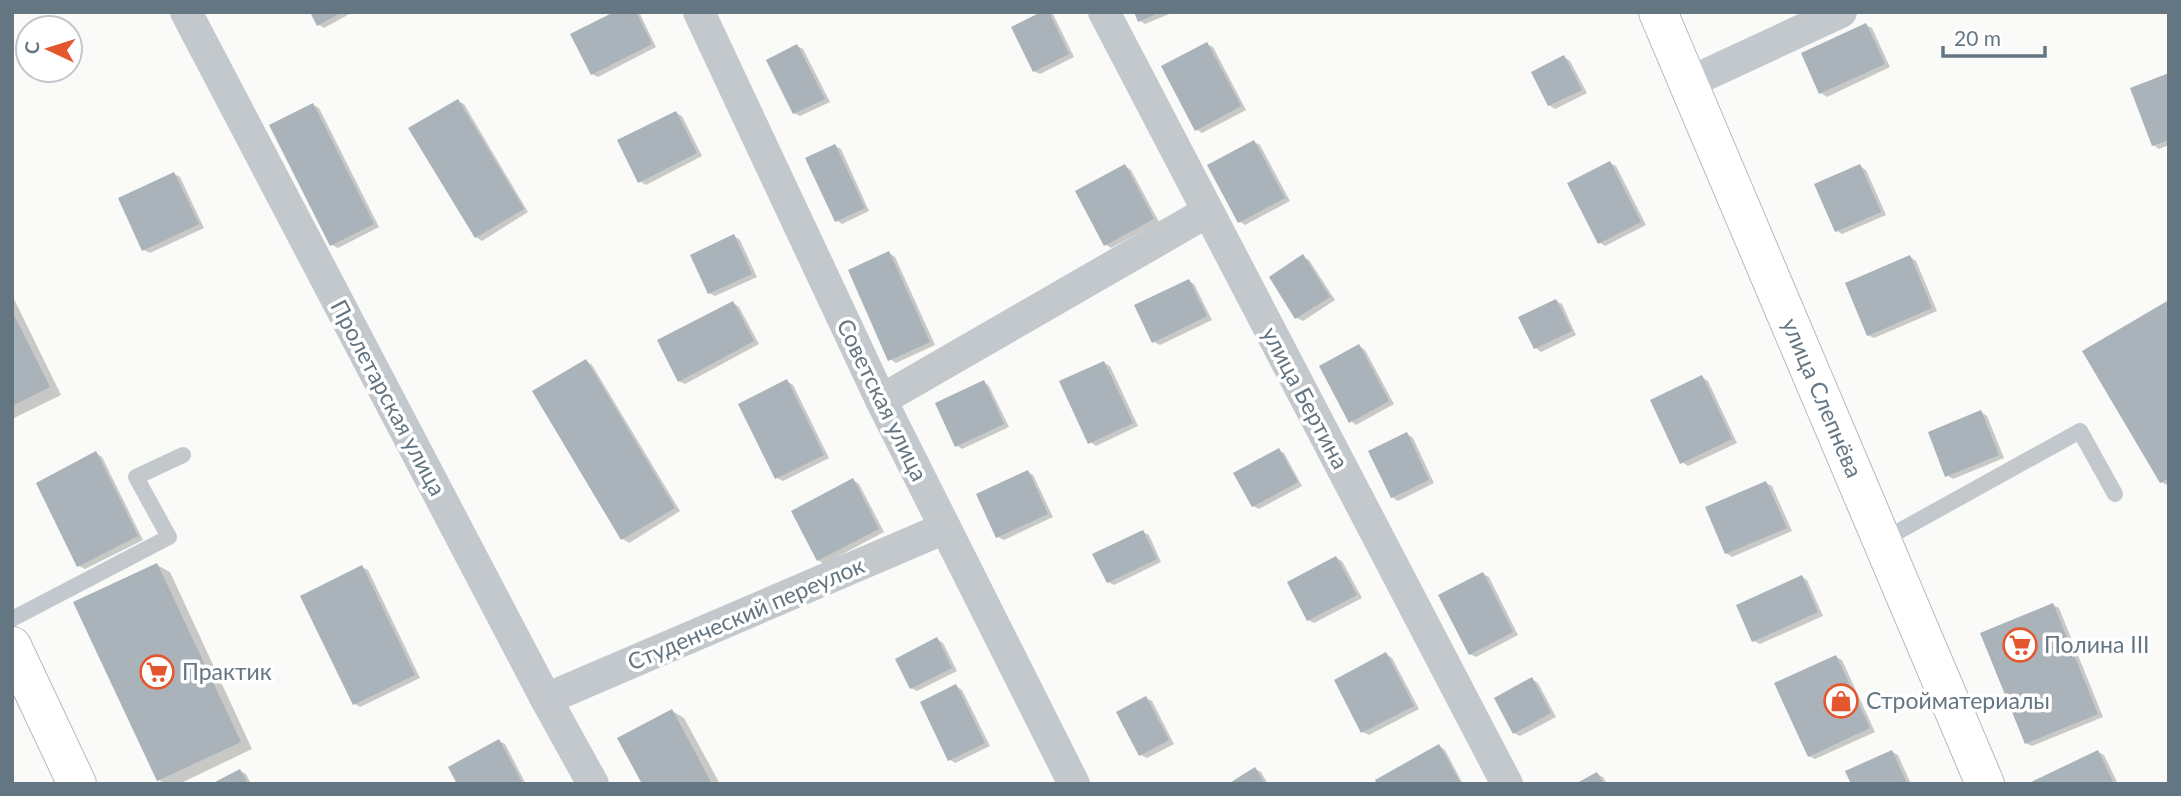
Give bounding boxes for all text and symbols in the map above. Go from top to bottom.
north arrow [14,14,84,84]
scale bar [1943,14,2044,58]
text: 20 m [1954,25,2001,50]
text: С [20,40,43,55]
street label: Пролетарская улица [325,295,452,500]
street label: Советская улица [831,314,934,485]
street label: улица Слепнёва [1777,314,1869,482]
street label: улица Бертина [1257,322,1355,473]
street label: Студенческий переулок [623,550,868,676]
supermarket icon: Полина III [2001,626,2039,664]
place label: Полина III [2044,630,2150,658]
supermarket icon: Практик [138,653,176,691]
place label: Практик [182,657,272,685]
shop icon: Стройматериалы [1822,682,1860,720]
place label: Стройматериалы [1866,686,2050,714]

